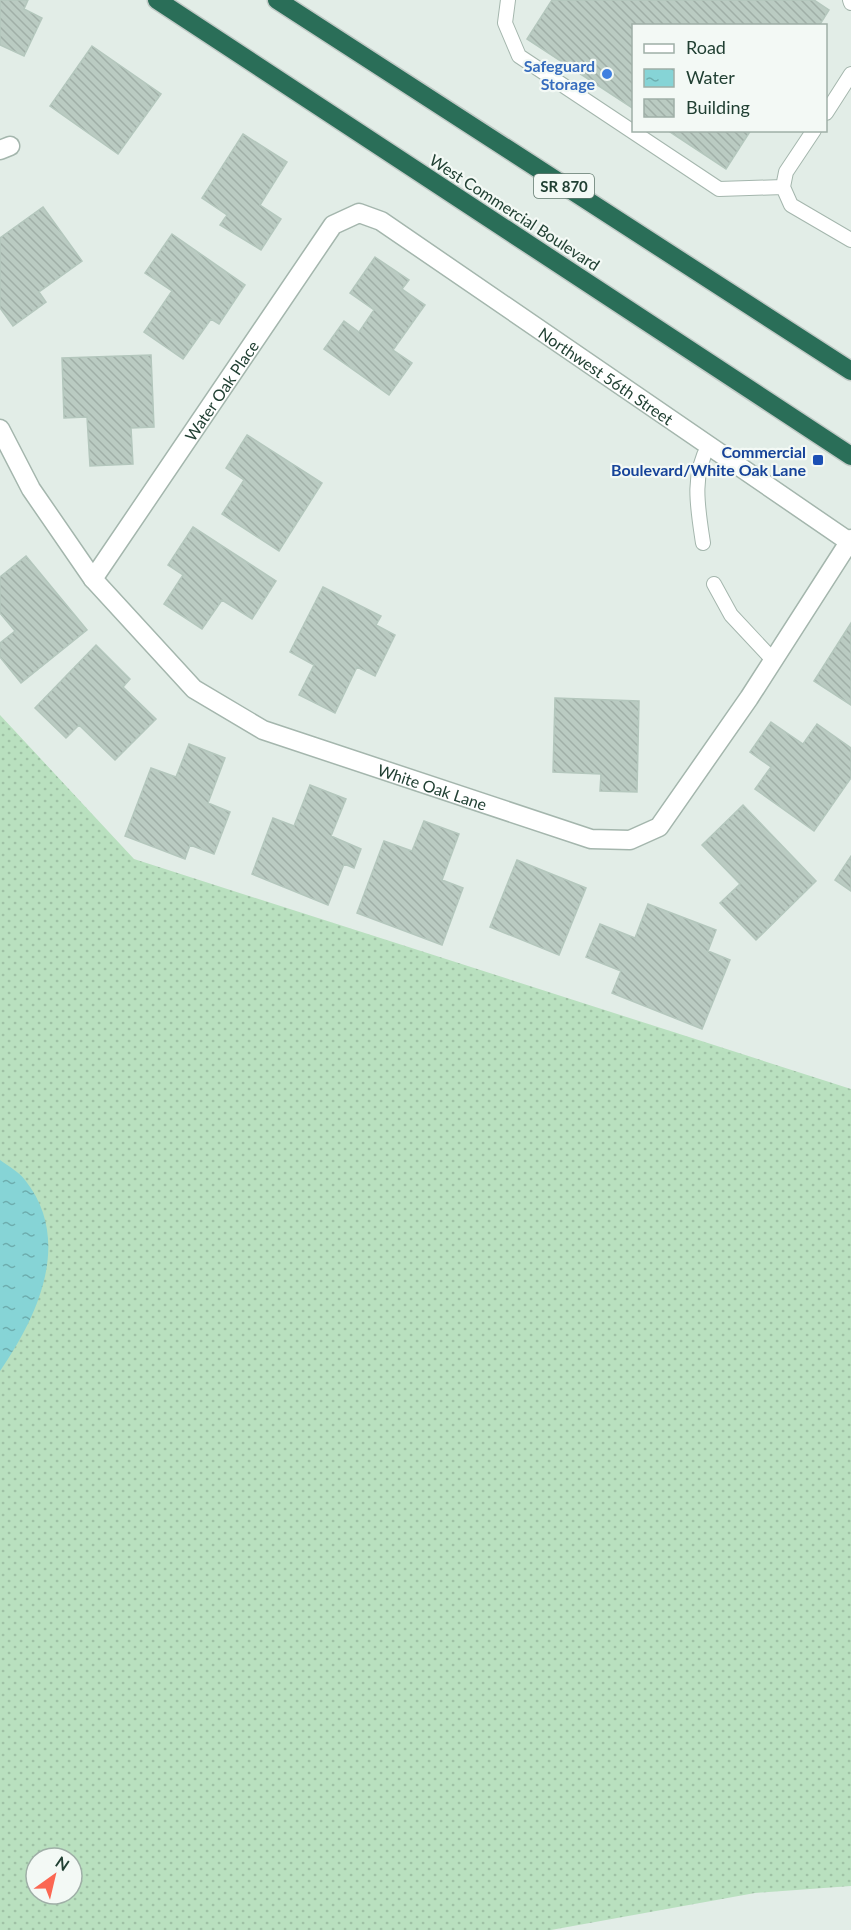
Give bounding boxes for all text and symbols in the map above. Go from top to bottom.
legend [632,24,827,132]
text: Road [686,36,726,58]
place label: Safeguard Storage [524,56,595,93]
text: Water [686,66,735,88]
marker: Safeguard Storage [600,67,614,81]
text: Building [686,96,750,118]
street label: West Commercial Boulevard [426,150,604,274]
road number: SR 870 [534,174,594,198]
street label: Northwest 56th Street [536,323,678,428]
street label: Water Oak Place [180,336,262,444]
place label: Commercial Boulevard/White Oak Lane [611,442,806,479]
marker: Commercial Boulevard/White Oak Lane [811,453,825,467]
street label: White Oak Lane [375,759,490,813]
north arrow [24,1846,84,1906]
text: N [52,1852,73,1874]

